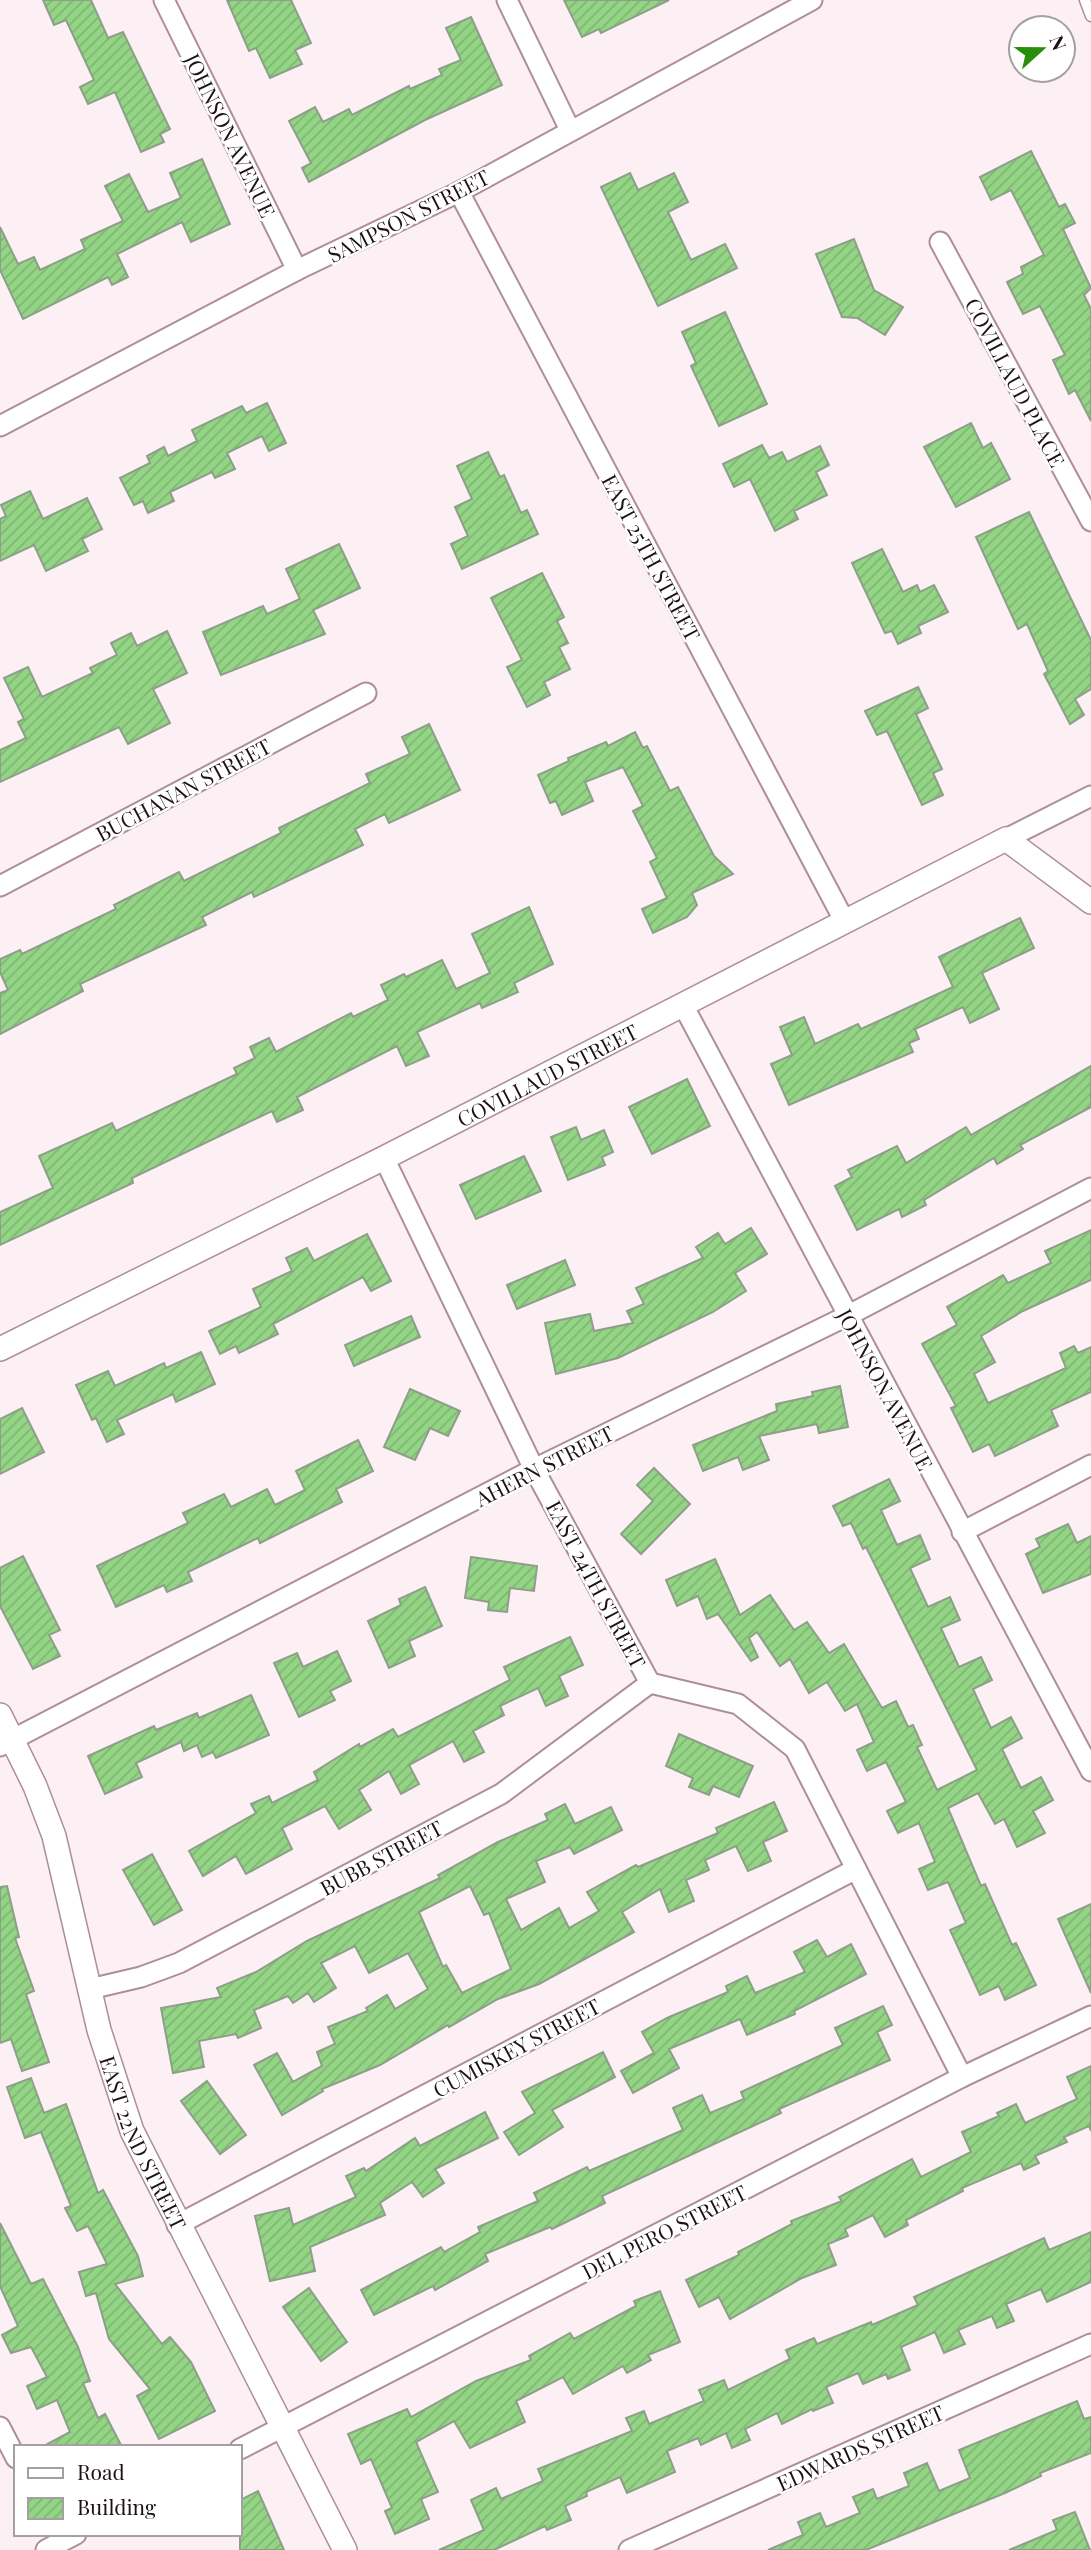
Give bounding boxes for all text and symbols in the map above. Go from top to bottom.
north arrow [1007,14,1077,84]
text: N [1044,31,1073,54]
street label: JOHNSON AVENUE [179,48,283,222]
street label: SAMPSON STREET [322,162,494,268]
street label: COVILLAUD PLACE [960,293,1072,471]
street label: EAST 25TH STREET [596,469,708,645]
street label: BUCHANAN STREET [91,731,275,847]
street label: COVILLAUD STREET [452,1016,642,1132]
street label: JOHNSON AVENUE [831,1303,940,1475]
street label: AHERN STREET [469,1418,618,1512]
street label: EAST 24TH STREET [541,1495,653,1673]
street label: BUBB STREET [315,1813,447,1901]
street label: CUMISKEY STREET [427,1991,605,2103]
street label: EAST 22ND STREET [94,2052,194,2234]
street label: DEL PERO STREET [577,2177,751,2285]
street label: EDWARDS STREET [772,2398,948,2496]
legend [14,2445,242,2536]
text: Road [77,2457,125,2485]
text: Building [77,2492,156,2520]

